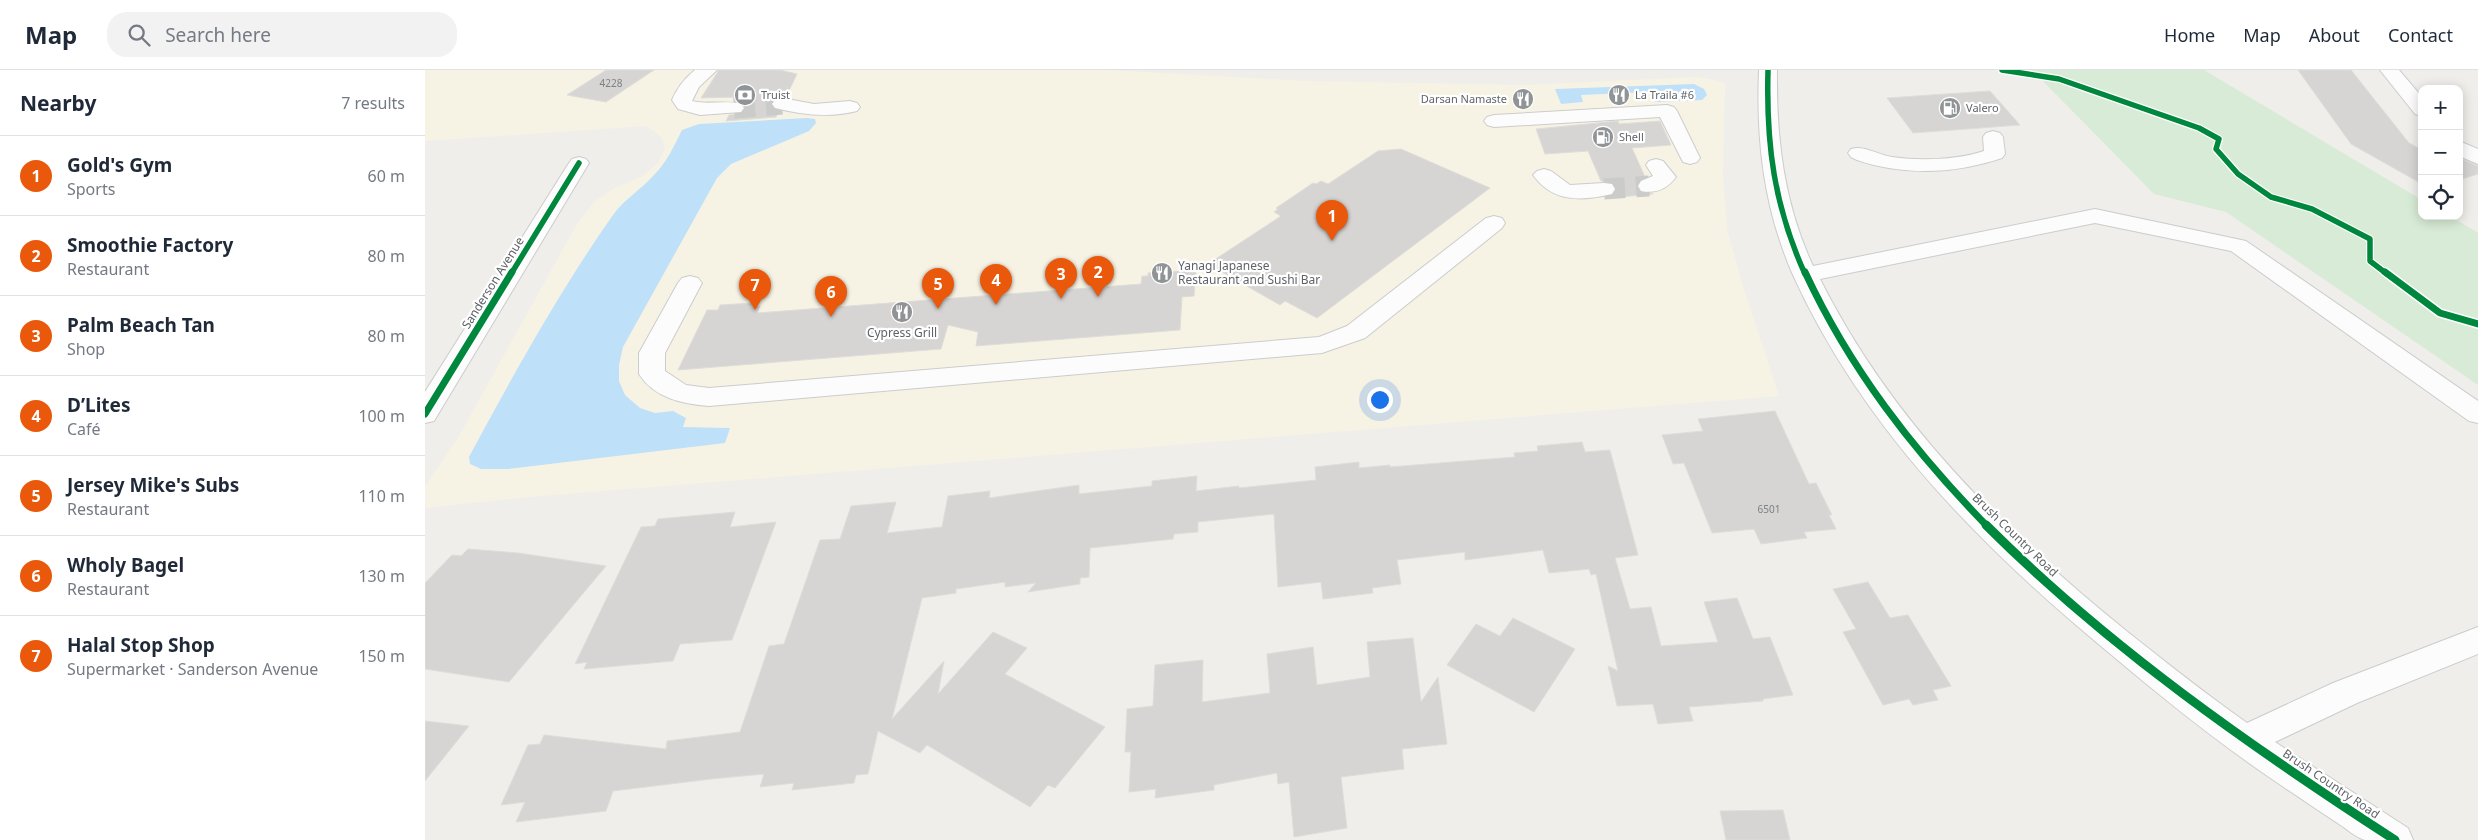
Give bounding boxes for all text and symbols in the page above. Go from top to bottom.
search box [107,12,457,57]
text: Map [25,18,77,51]
icon: search [125,21,153,49]
text: Search here [165,22,271,48]
text: Home [2164,23,2215,47]
text: Map [2243,23,2281,47]
text: About [2309,23,2360,47]
text: Contact [2388,23,2453,47]
house number: 4228 [600,76,623,90]
bank icon: Truist [733,83,757,107]
restaurant icon: La Traila #6 [1607,83,1631,107]
map controls [2418,85,2463,220]
button: + [2418,85,2463,130]
place label: Truist [761,87,790,102]
restaurant icon: Darsan Namaste [1511,87,1535,111]
place label: La Traila #6 [1635,87,1694,102]
text: Nearby [20,89,96,117]
place label: Darsan Namaste [1421,91,1507,106]
text: 7 results [341,92,405,114]
fuel station icon: Valero [1938,96,1962,120]
place label: Valero [1966,100,1999,115]
fuel station icon: Shell [1591,125,1615,149]
place label: Shell [1619,129,1644,144]
button: − [2418,130,2463,175]
text: Gold's Gym [67,152,172,178]
text: 1 [31,165,41,187]
text: 60 m [368,165,405,187]
button: locate [2418,175,2463,220]
text: Sports [67,178,115,200]
pin: 1 [1316,200,1348,241]
text: Smoothie Factory [67,232,233,258]
street label: Sanderson Avenue [457,233,528,332]
text: 2 [31,245,41,267]
text: 80 m [368,245,405,267]
pin: 2 [1082,256,1114,297]
place label: Yanagi Japanese Restaurant and Sushi Bar [1178,257,1320,288]
text: Restaurant [67,258,149,280]
pin: 3 [1045,258,1077,299]
restaurant icon: Yanagi Japanese Restaurant and Sushi Bar [1150,261,1174,285]
pin: 4 [980,264,1012,305]
pin: 5 [922,268,954,309]
pin: 7 [739,269,771,310]
pin: 6 [815,276,847,317]
restaurant icon: Cypress Grill [890,300,914,324]
text: Palm Beach Tan [67,312,215,338]
place label: Cypress Grill [867,324,937,341]
text: 3 [31,325,41,347]
text: 80 m [368,325,405,347]
text: Shop [67,338,105,360]
your location [1367,387,1393,413]
text: D’Lites [67,392,130,418]
text: 4 [31,405,41,427]
text: 100 m [358,405,405,427]
text: Café [67,418,101,440]
text: Jersey Mike's Subs [67,472,239,498]
text: 5 [31,485,41,507]
text: 110 m [358,485,405,507]
street label: Brush Country Road [1969,489,2062,580]
text: Restaurant [67,498,149,520]
house number: 6501 [1758,502,1780,516]
text: Wholy Bagel [67,552,184,578]
text: 6 [31,565,41,587]
text: 130 m [358,565,405,587]
text: Restaurant [67,578,149,600]
text: Halal Stop Shop [67,632,215,658]
text: 7 [31,645,41,667]
text: 150 m [358,645,405,667]
text: Supermarket · Sanderson Avenue [67,658,318,680]
street label: Brush Country Road [2279,745,2383,822]

